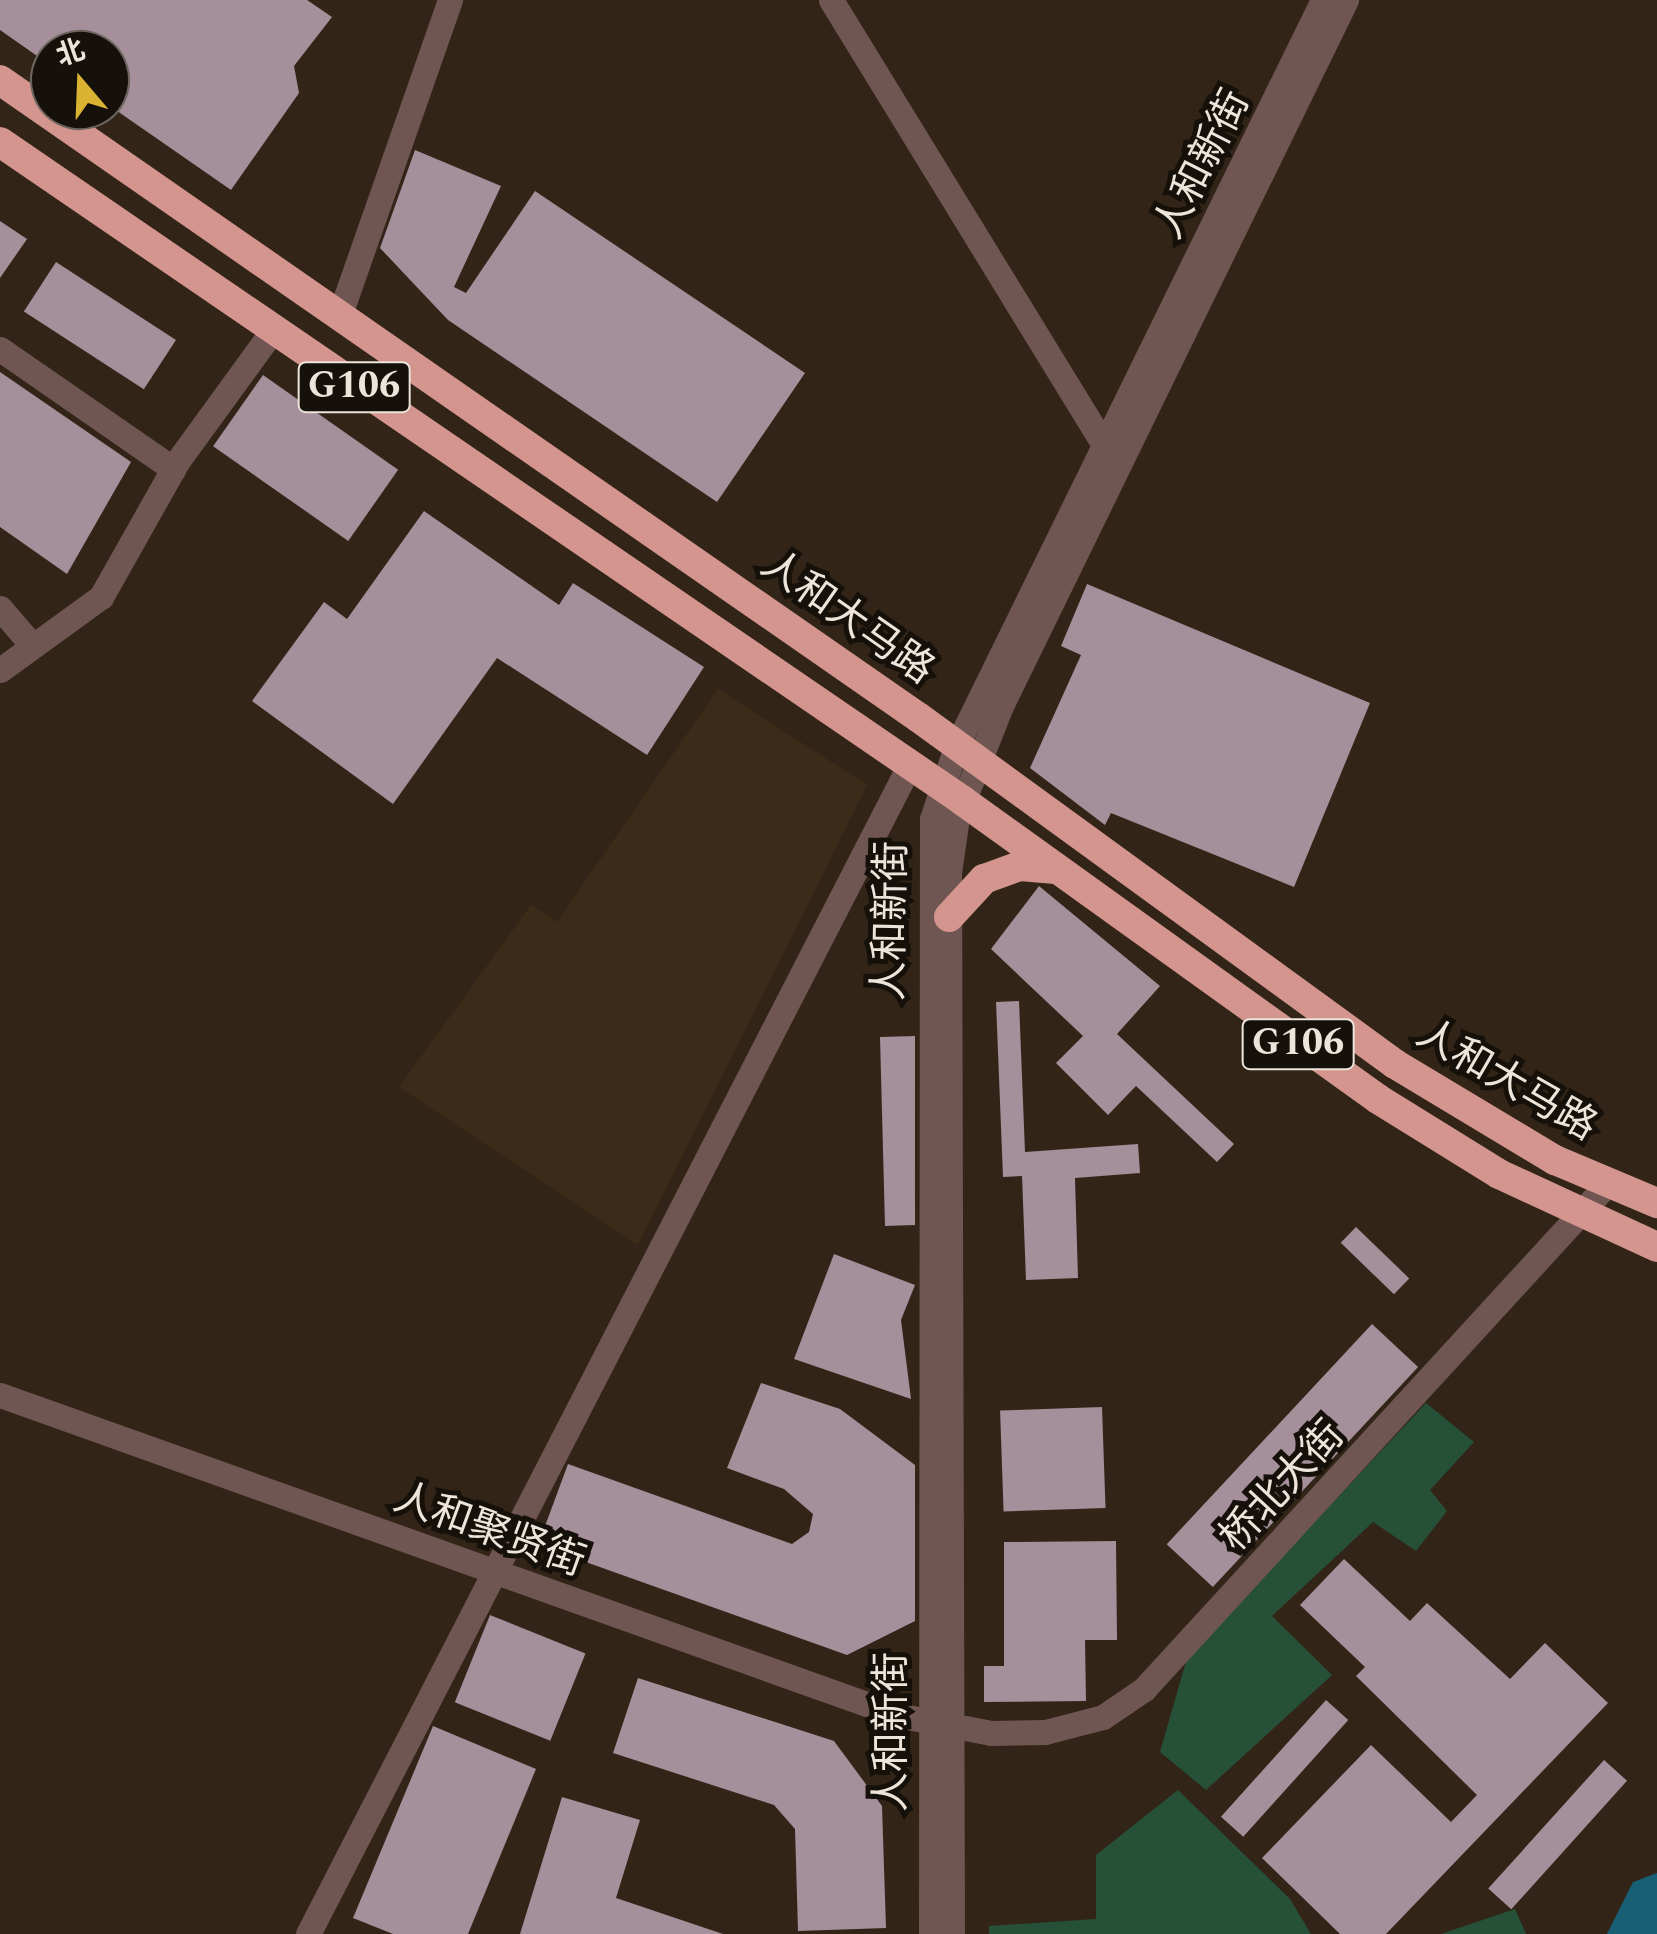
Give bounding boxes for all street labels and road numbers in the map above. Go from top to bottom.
street label: 人和新街 [1145,83,1261,247]
road number: G106 [296,354,412,420]
street label: 人和大马路 [751,541,943,695]
street label: 人和新街 [867,841,917,1001]
street label: 人和大马路 [1407,1010,1605,1152]
road number: G106 [1240,1011,1356,1077]
street label: 桥北大街 [1211,1412,1355,1562]
street label: 人和聚贤街 [387,1474,591,1588]
street label: 人和新街 [869,1652,917,1812]

